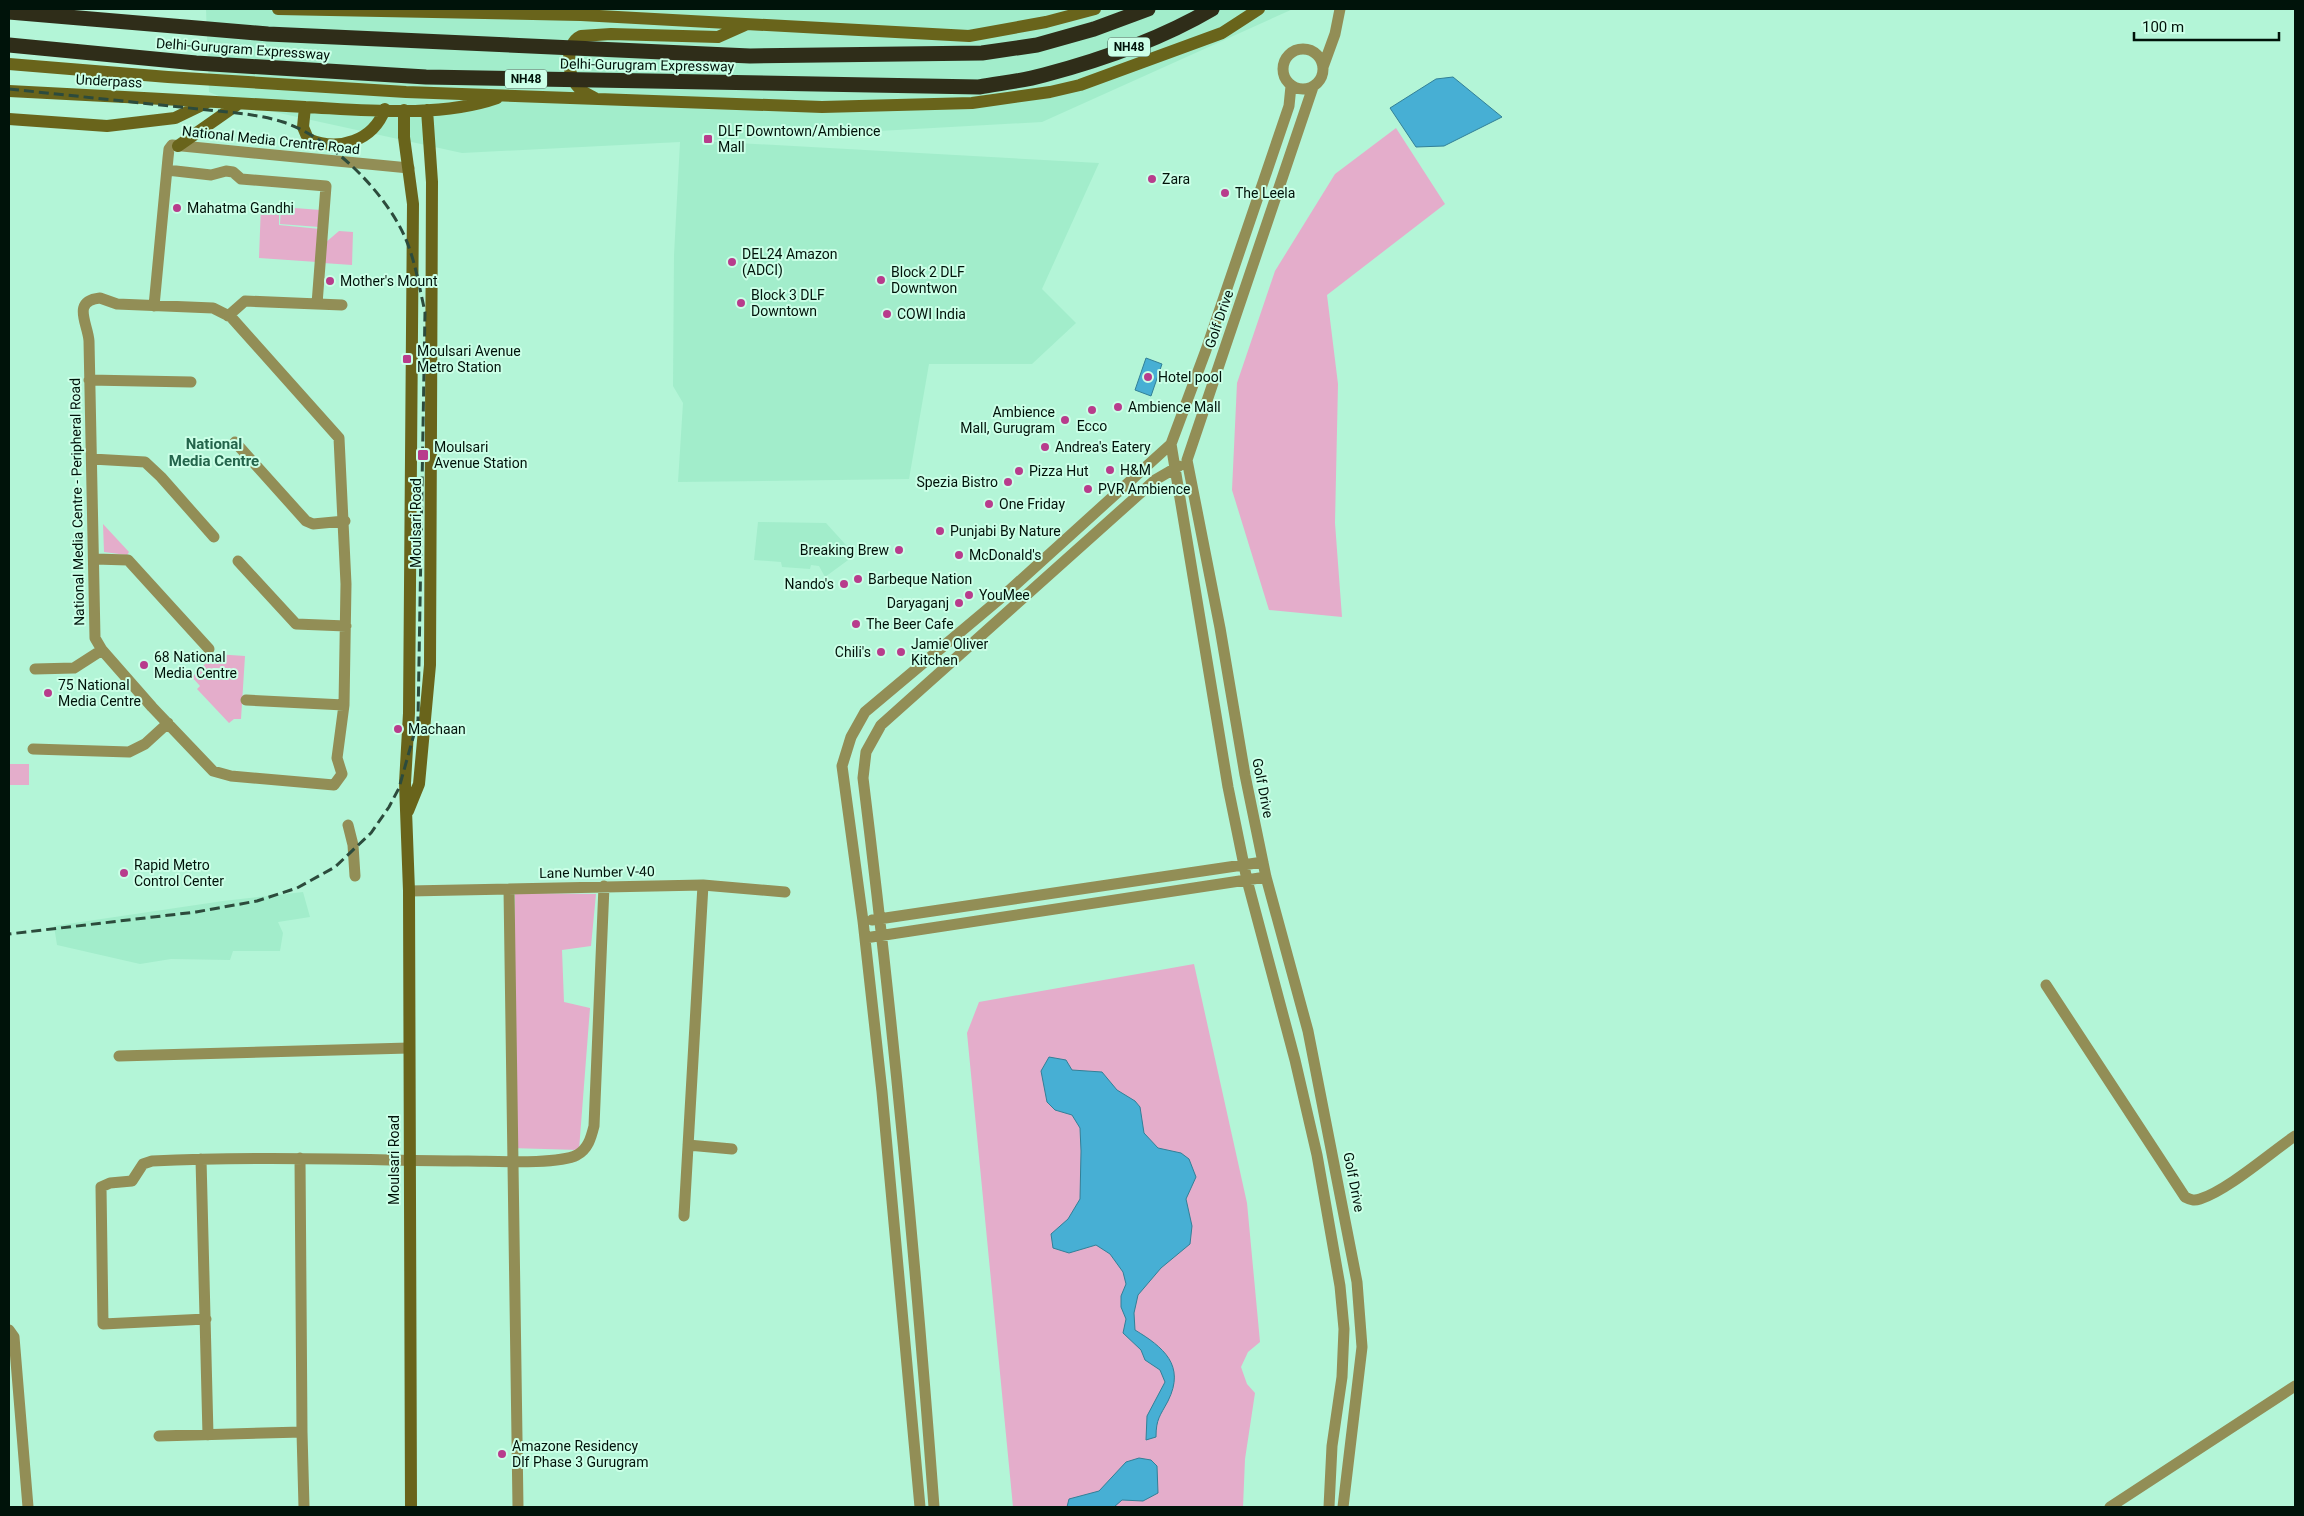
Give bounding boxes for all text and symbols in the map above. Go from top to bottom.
scale bar [2134,10,2279,42]
text: 100 m [2142,18,2184,36]
street label: Delhi-Gurugram Expressway [155,35,331,63]
road number: NH48 [1108,38,1150,56]
street label: Delhi-Gurugram Expressway [560,55,735,75]
road number: NH48 [505,70,547,88]
street label: Underpass [75,71,143,91]
street label: National Media Crentre Road [181,123,361,157]
place label: DLF Downtown/Ambience Mall [718,123,880,155]
marker: DLF Downtown/Ambience Mall [702,133,714,145]
place label: Zara [1162,171,1190,187]
marker: Zara [1146,173,1158,185]
place label: The Leela [1235,185,1295,201]
marker: The Leela [1219,187,1231,199]
place label: Mahatma Gandhi [187,200,294,216]
marker: Mahatma Gandhi [171,202,183,214]
place label: DEL24 Amazon (ADCI) [742,246,837,279]
marker: DEL24 Amazon (ADCI) [726,256,738,268]
place label: Block 2 DLF Downtwon [891,264,965,296]
place label: Mother's Mount [340,273,438,289]
marker: Block 2 DLF Downtwon [875,274,887,286]
marker: Mother's Mount [324,275,336,287]
place label: Block 3 DLF Downtown [751,287,825,319]
street label: Golf Drive [1202,288,1236,350]
marker: Block 3 DLF Downtown [735,297,747,309]
place label: COWI India [897,306,966,322]
marker: COWI India [881,308,893,320]
place label: Moulsari Avenue Metro Station [417,343,521,375]
marker: Moulsari Avenue Metro Station [401,353,413,365]
place label: Hotel pool [1158,369,1222,385]
marker: Hotel pool [1142,371,1154,383]
street label: National Media Centre - Peripheral Road [67,378,87,626]
place label: Ambience Mall [1128,399,1221,415]
marker: Ambience Mall [1112,401,1124,413]
place label: Ambience Mall, Gurugram [960,404,1055,436]
marker: Ecco [1086,404,1098,416]
marker: Ambience Mall, Gurugram [1059,414,1071,426]
place label: Ecco [1077,418,1107,434]
district label: National Media Centre [169,435,259,470]
place label: Moulsari Avenue Station [434,439,527,471]
place label: Andrea's Eatery [1055,439,1151,455]
marker: Andrea's Eatery [1039,441,1051,453]
marker: Moulsari Avenue Station [416,448,430,462]
place label: H&M [1120,462,1151,478]
place label: Pizza Hut [1029,463,1089,479]
marker: H&M [1104,464,1116,476]
marker: Pizza Hut [1013,465,1025,477]
place label: Spezia Bistro [916,474,998,490]
marker: Spezia Bistro [1002,476,1014,488]
street label: Moulsari Road [408,478,424,568]
place label: PVR Ambience [1098,481,1190,497]
marker: PVR Ambience [1082,483,1094,495]
place label: One Friday [999,496,1065,512]
marker: One Friday [983,498,995,510]
place label: Punjabi By Nature [950,523,1061,539]
marker: Punjabi By Nature [934,525,946,537]
place label: Breaking Brew [800,542,889,558]
marker: Breaking Brew [893,544,905,556]
place label: McDonald's [969,547,1042,563]
marker: McDonald's [953,549,965,561]
place label: Barbeque Nation [868,571,972,587]
marker: Barbeque Nation [852,573,864,585]
place label: Nando's [785,576,834,592]
marker: Nando's [838,578,850,590]
place label: YouMee [979,587,1030,603]
marker: YouMee [963,589,975,601]
place label: Daryaganj [887,595,949,611]
marker: Daryaganj [953,597,965,609]
place label: The Beer Cafe [866,616,954,632]
marker: The Beer Cafe [850,618,862,630]
place label: Jamie Oliver Kitchen [911,636,988,668]
place label: Chili's [835,644,871,660]
marker: Chili's [875,646,887,658]
marker: Jamie Oliver Kitchen [895,646,907,658]
place label: 68 National Media Centre [154,649,237,681]
marker: 68 National Media Centre [138,659,150,671]
place label: 75 National Media Centre [58,677,141,709]
marker: 75 National Media Centre [42,687,54,699]
place label: Machaan [408,721,466,737]
marker: Machaan [392,723,404,735]
street label: Golf Drive [1249,757,1277,819]
place label: Rapid Metro Control Center [134,857,224,889]
street label: Lane Number V-40 [539,863,655,881]
marker: Rapid Metro Control Center [118,867,130,879]
street label: Moulsari Road [386,1115,402,1205]
street label: Golf Drive [1340,1151,1368,1213]
place label: Amazone Residency Dlf Phase 3 Gurugram [512,1438,649,1470]
marker: Amazone Residency Dlf Phase 3 Gurugram [496,1448,508,1460]

